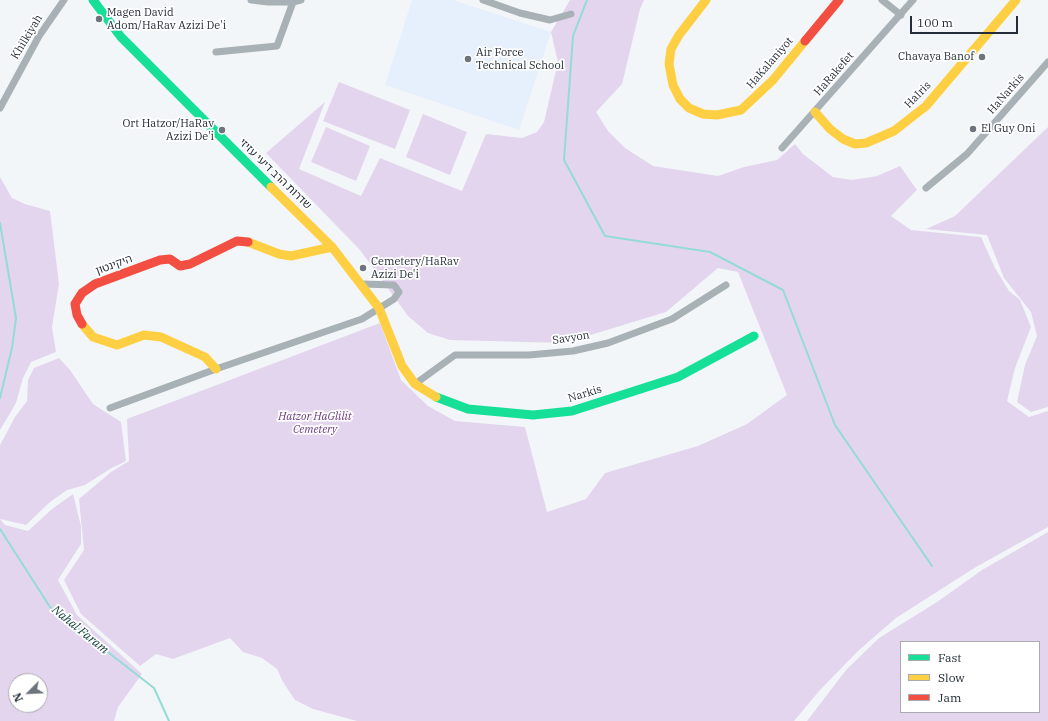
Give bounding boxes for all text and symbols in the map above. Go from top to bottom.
place label: Magen David Adom/HaRav Azizi De'i [107,6,226,32]
scale bar [912,8,1020,34]
street label: Khilkiyah [8,12,46,62]
marker: Magen David Adom/HaRav Azizi De'i [94,14,104,24]
text: 100 m [917,15,953,30]
street label: HaKalaniyot [744,35,796,91]
place label: Air Force Technical School [476,46,564,72]
street label: HaRakefet [811,49,857,99]
place label: Chavaya Banof [898,50,974,64]
marker: Chavaya Banof [977,52,987,62]
marker: Air Force Technical School [463,54,473,64]
street label: HaNarkis [985,71,1027,117]
street label: HaIris [902,79,934,111]
place label: Ort Hatzor/HaRav Azizi De'i [122,117,214,143]
place label: El Guy Oni [981,122,1035,136]
marker: El Guy Oni [968,124,978,134]
marker: Ort Hatzor/HaRav Azizi De'i [217,125,227,135]
street label: שדרות הרב דיעי עזיזי [236,136,314,212]
street label: היקינטון [94,252,134,278]
place label: Cemetery/HaRav Azizi De'i [371,255,459,281]
marker: Cemetery/HaRav Azizi De'i [358,263,368,273]
street label: Savyon [551,329,591,347]
street label: Narkis [567,383,603,405]
park label: Hatzor HaGlilit Cemetery [278,410,352,436]
water label: Nahal Faram [49,603,111,657]
legend [900,641,1040,713]
text: Fast [938,650,962,665]
text: Slow [938,670,965,685]
north arrow [8,673,48,713]
text: Jam [938,690,961,705]
text: N [10,691,26,704]

